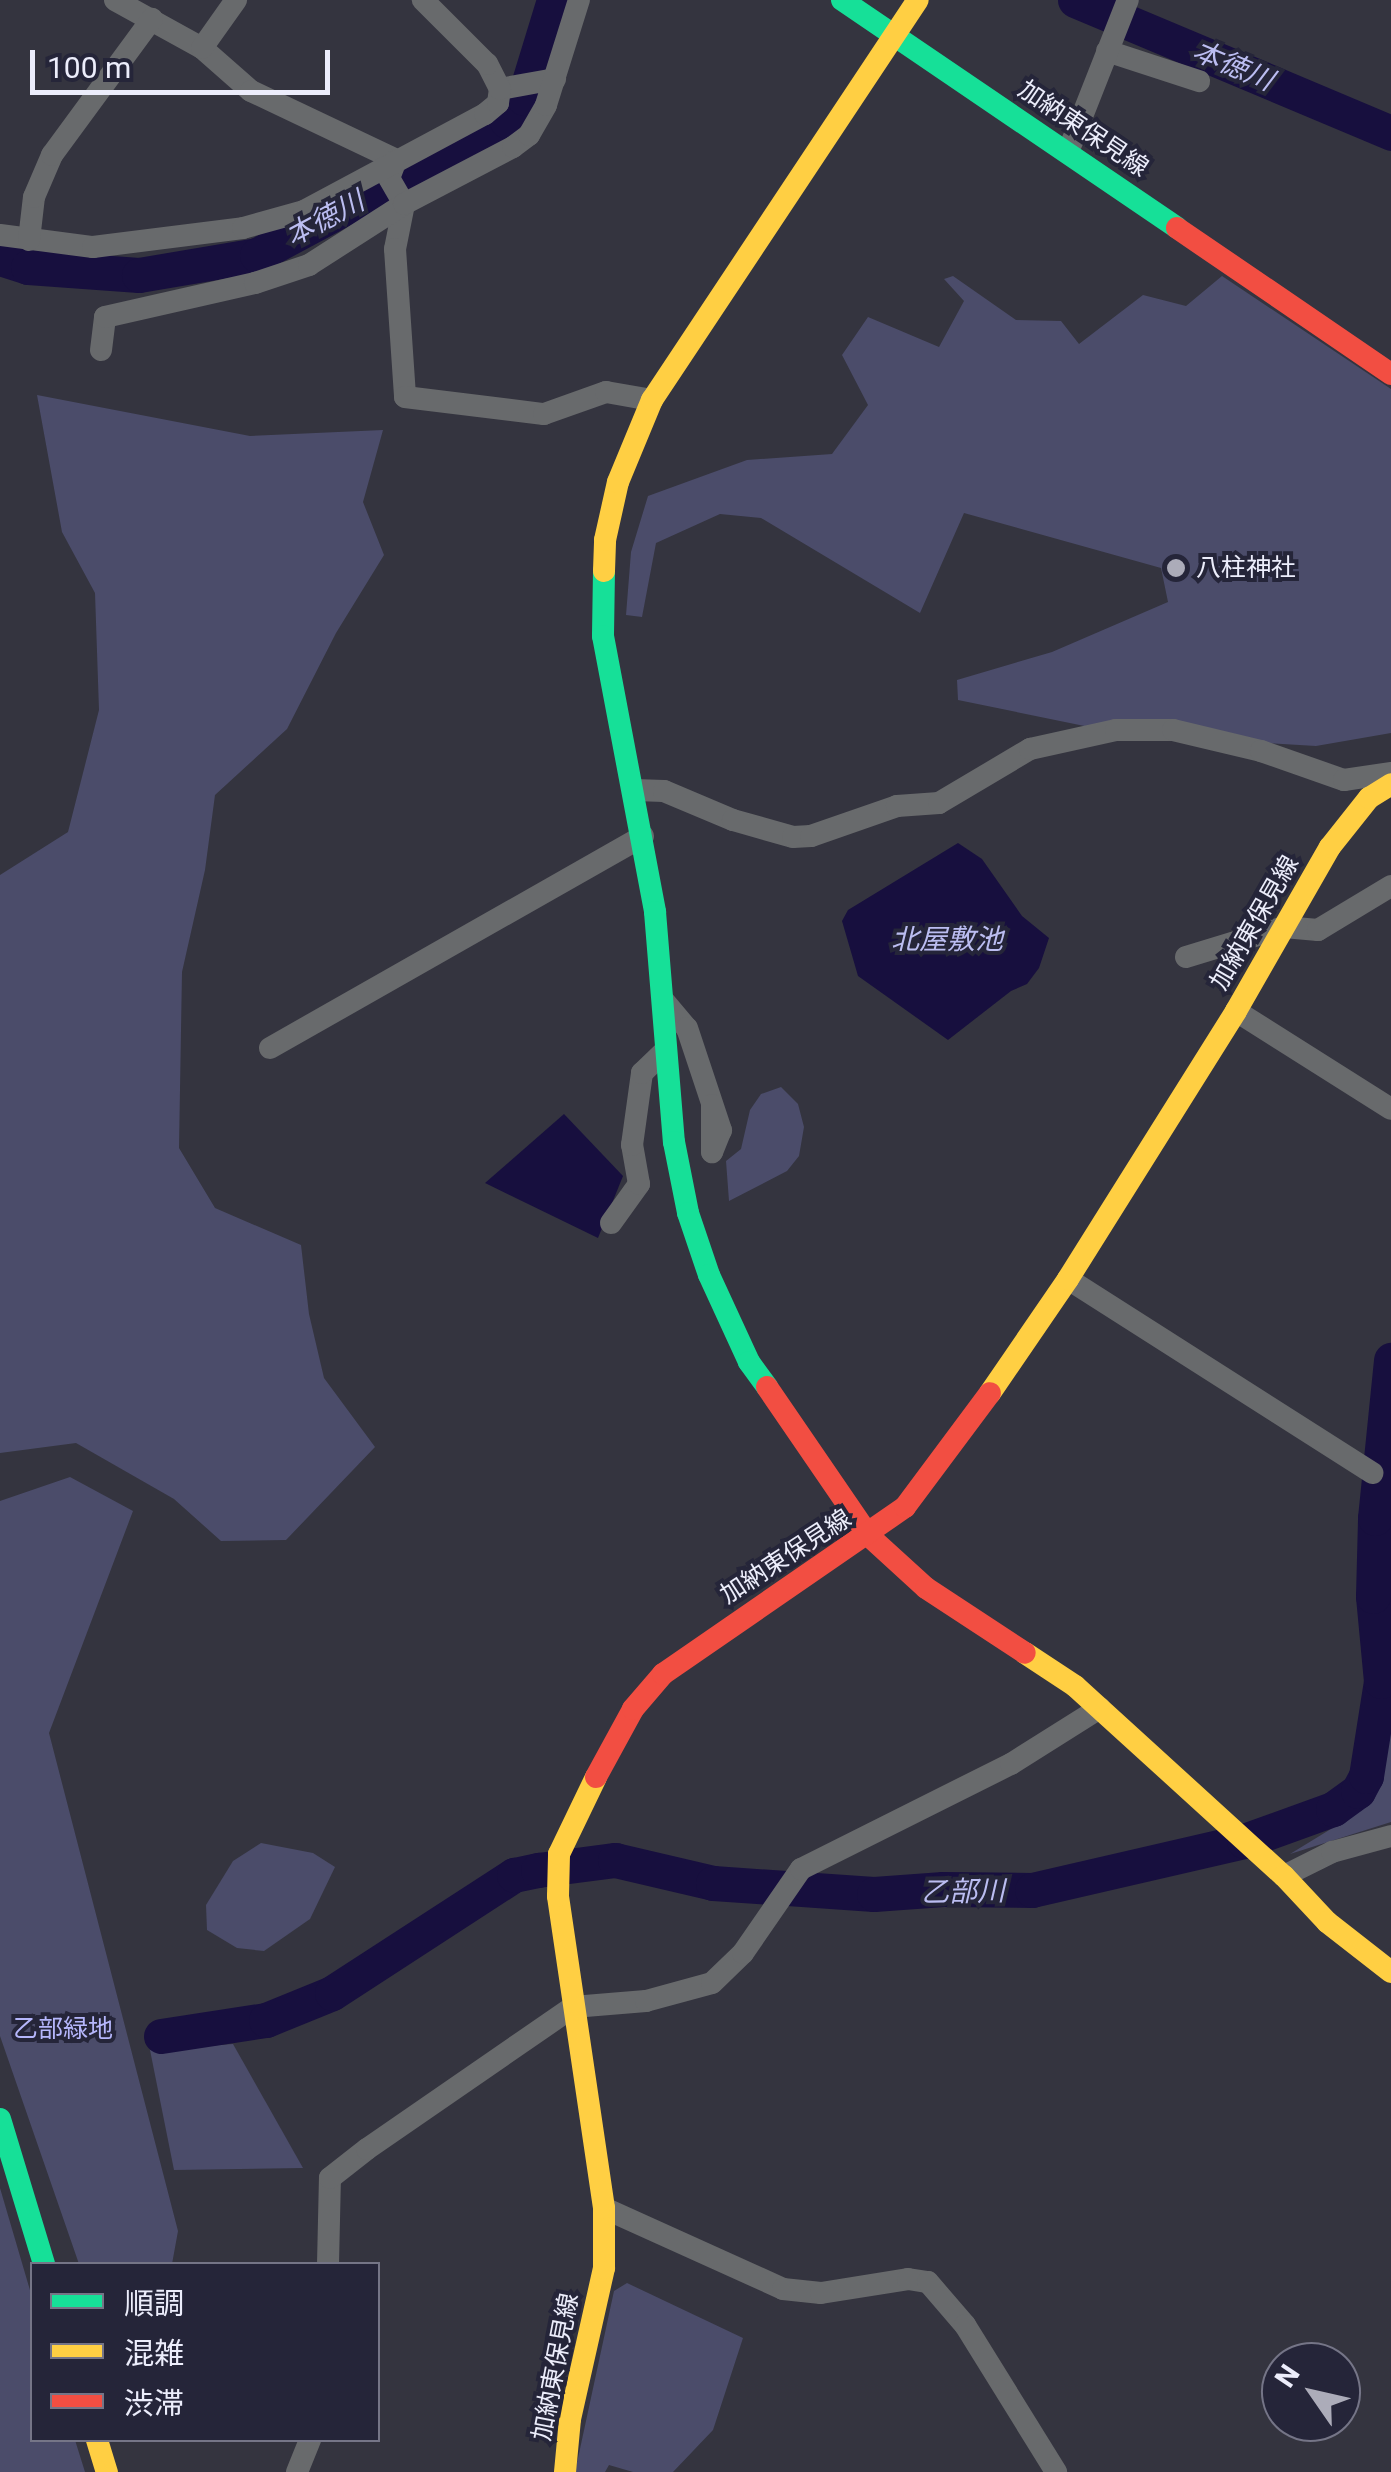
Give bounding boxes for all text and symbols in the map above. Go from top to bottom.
scale bar [35,30,335,92]
water label: 本徳川 [1188,34,1278,98]
text: 100 m [47,50,131,85]
street label: 加納東保見線 [1012,75,1154,183]
water label: 本徳川 [280,184,370,254]
place label: 八柱神社 [1196,553,1296,583]
marker: 八柱神社 [1165,557,1187,579]
street label: 加納東保見線 [1205,851,1305,995]
water label: 北屋敷池 [891,923,1003,957]
street label: 加納東保見線 [715,1504,857,1610]
water label: 乙部川 [921,1874,1005,1910]
park label: 乙部緑地 [13,2014,113,2044]
legend [30,2262,380,2442]
text: 順調 [124,2286,184,2321]
street label: 加納東保見線 [527,2291,585,2443]
text: 混雑 [124,2336,184,2371]
north arrow [1261,2342,1361,2442]
text: N [1268,2359,1307,2393]
text: 渋滞 [124,2386,184,2421]

